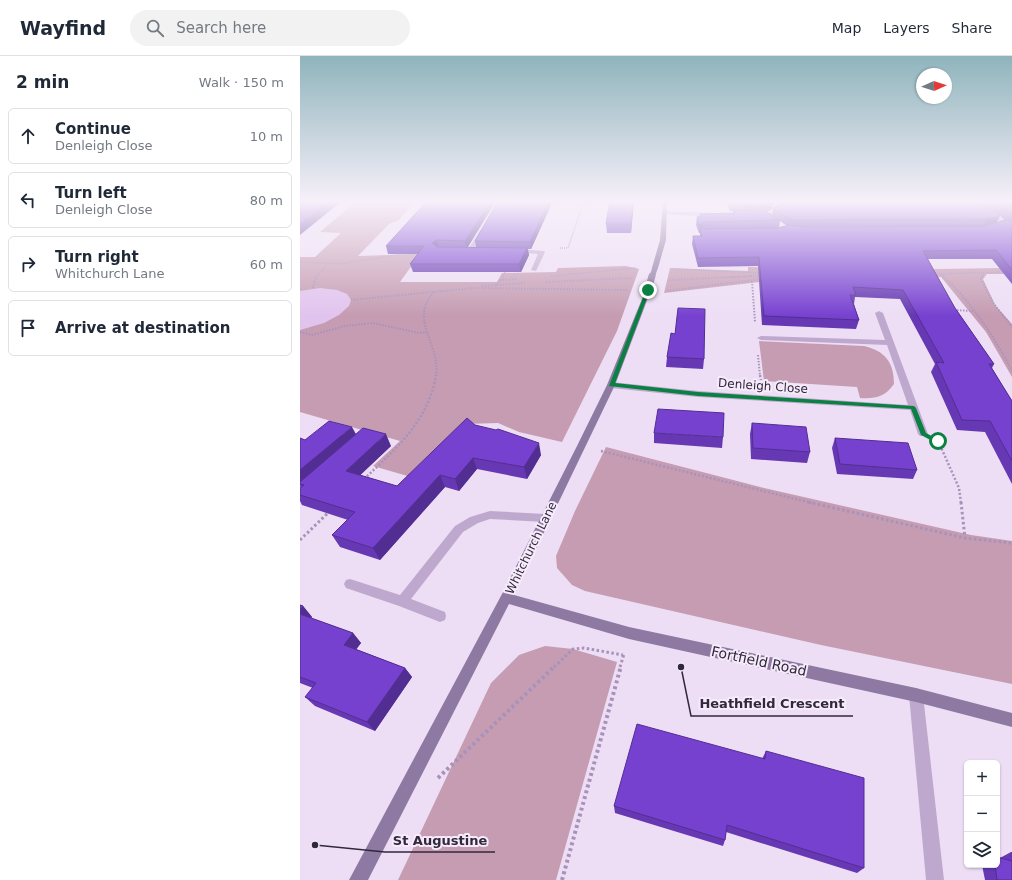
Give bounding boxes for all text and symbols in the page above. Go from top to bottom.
search box [130,10,410,46]
text: Wayfind [20,17,106,39]
icon: search [144,17,166,39]
text: Search here [176,19,266,37]
text: Map [832,20,861,36]
text: Layers [883,20,930,36]
text: Share [952,20,992,36]
north arrow [916,68,952,104]
text: 2 min [16,72,69,92]
text: Walk · 150 m [199,75,284,90]
text: Continue [55,120,131,138]
icon: ahead [17,125,39,147]
text: 10 m [250,129,283,144]
text: Denleigh Close [55,138,153,153]
text: Turn left [55,184,127,202]
icon: left [17,189,39,211]
text: 80 m [250,193,283,208]
text: Denleigh Close [55,202,153,217]
text: Turn right [55,248,139,266]
icon: right [17,253,39,275]
text: 60 m [250,257,283,272]
text: Whitchurch Lane [55,266,164,281]
route end [639,281,657,299]
icon: arrive [17,317,39,339]
text: Arrive at destination [55,319,230,337]
street label: Denleigh Close [718,376,808,396]
route start [929,432,947,450]
street label: Whitchurch Lane [503,500,559,596]
street label: Fortfield Road [710,643,808,679]
callout: Heathfield Crescent [691,691,853,716]
text: Heathfield Crescent [699,696,845,711]
map controls [964,760,1000,868]
button: + [964,760,1000,796]
button: − [964,796,1000,832]
callout: St Augustine [385,827,495,852]
button: layers [964,832,1000,868]
text: St Augustine [393,833,487,848]

